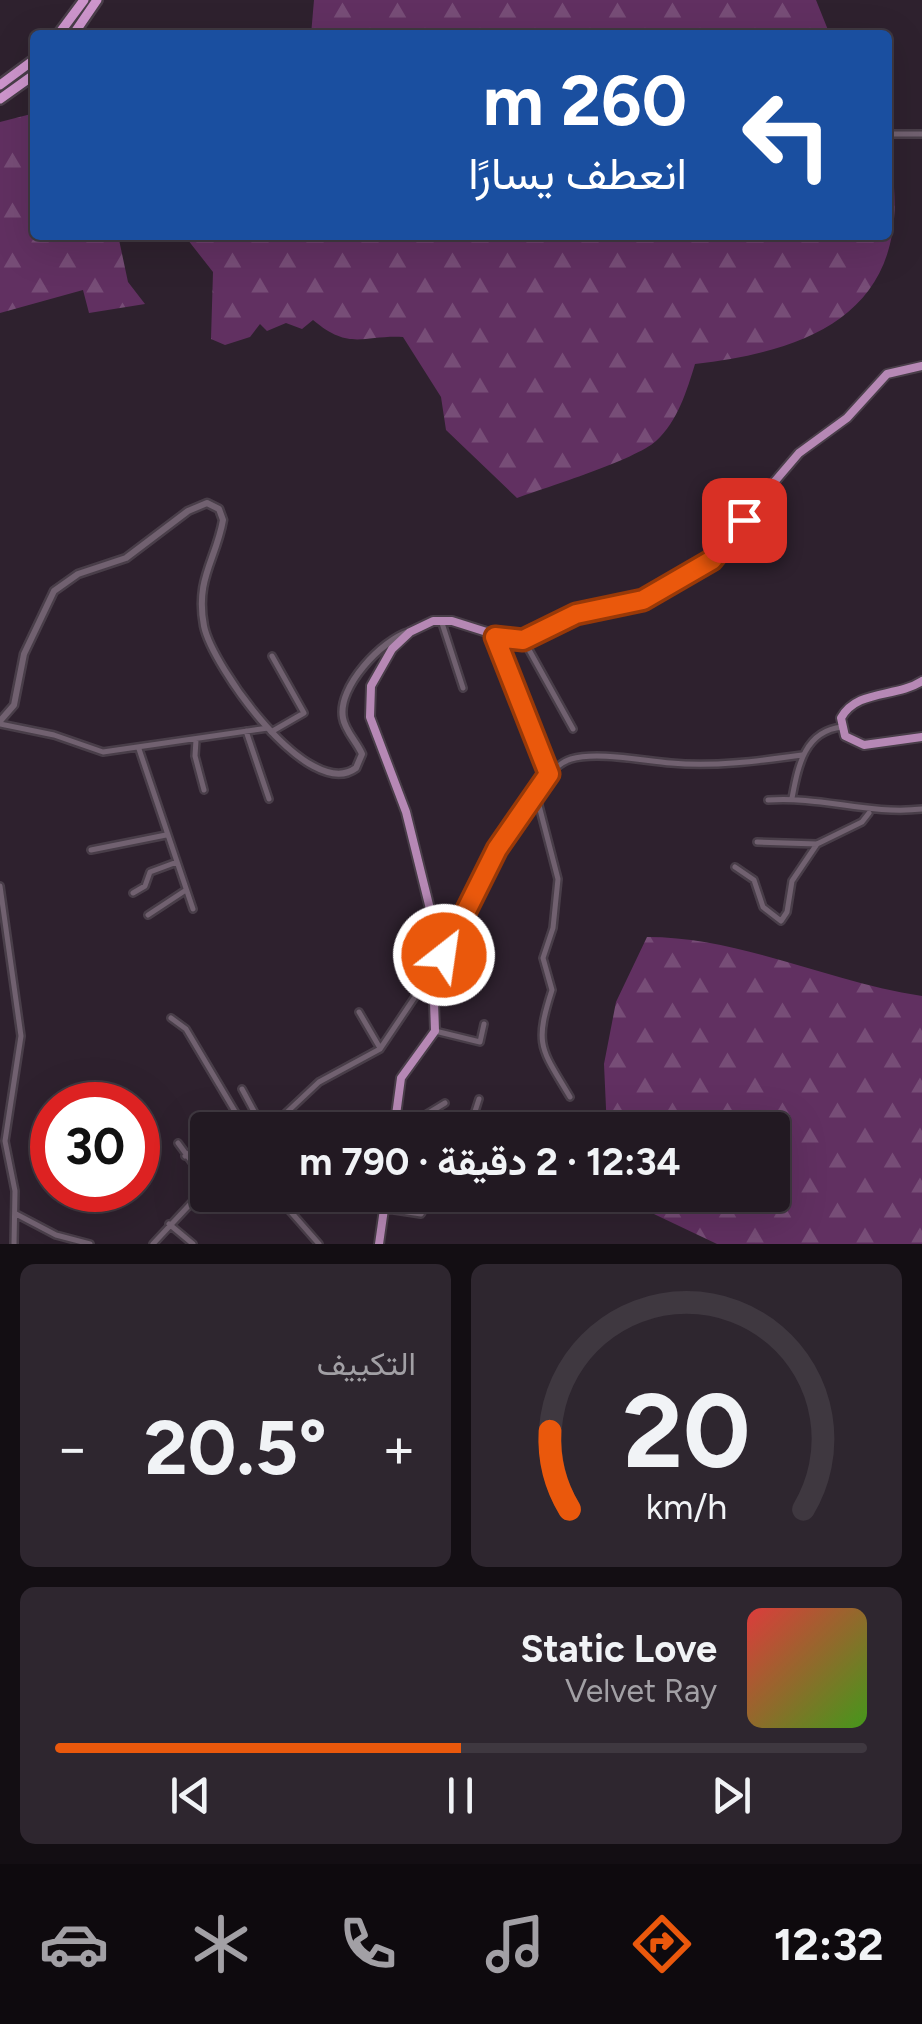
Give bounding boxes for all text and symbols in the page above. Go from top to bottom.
text: 260 m [483,58,687,143]
icon: left [722,70,852,200]
text: انعطف يسارًا [468,146,687,200]
pin [702,478,787,563]
icon: arrive [717,493,772,548]
position arrow [392,903,496,1007]
speed limit sign: 30 [30,1082,160,1212]
text: 12:34 · 2 دقيقة · 790 m [299,1139,681,1185]
text: التكييف [317,1345,416,1383]
text: 20 [623,1368,750,1493]
text: 20.5° [144,1403,327,1493]
text: − [55,1415,89,1481]
text: + [382,1415,416,1481]
text: km/h [646,1485,727,1528]
text: Static Love [521,1626,717,1672]
text: Velvet Ray [565,1672,717,1710]
icon: previous [163,1768,218,1823]
icon: pause [433,1768,488,1823]
icon: next [704,1768,759,1823]
icon: car [39,1909,109,1979]
icon: climate [186,1909,256,1979]
icon: phone [333,1909,403,1979]
icon: music [480,1909,550,1979]
icon: directions [627,1909,697,1979]
text: 12:32 [774,1917,883,1971]

